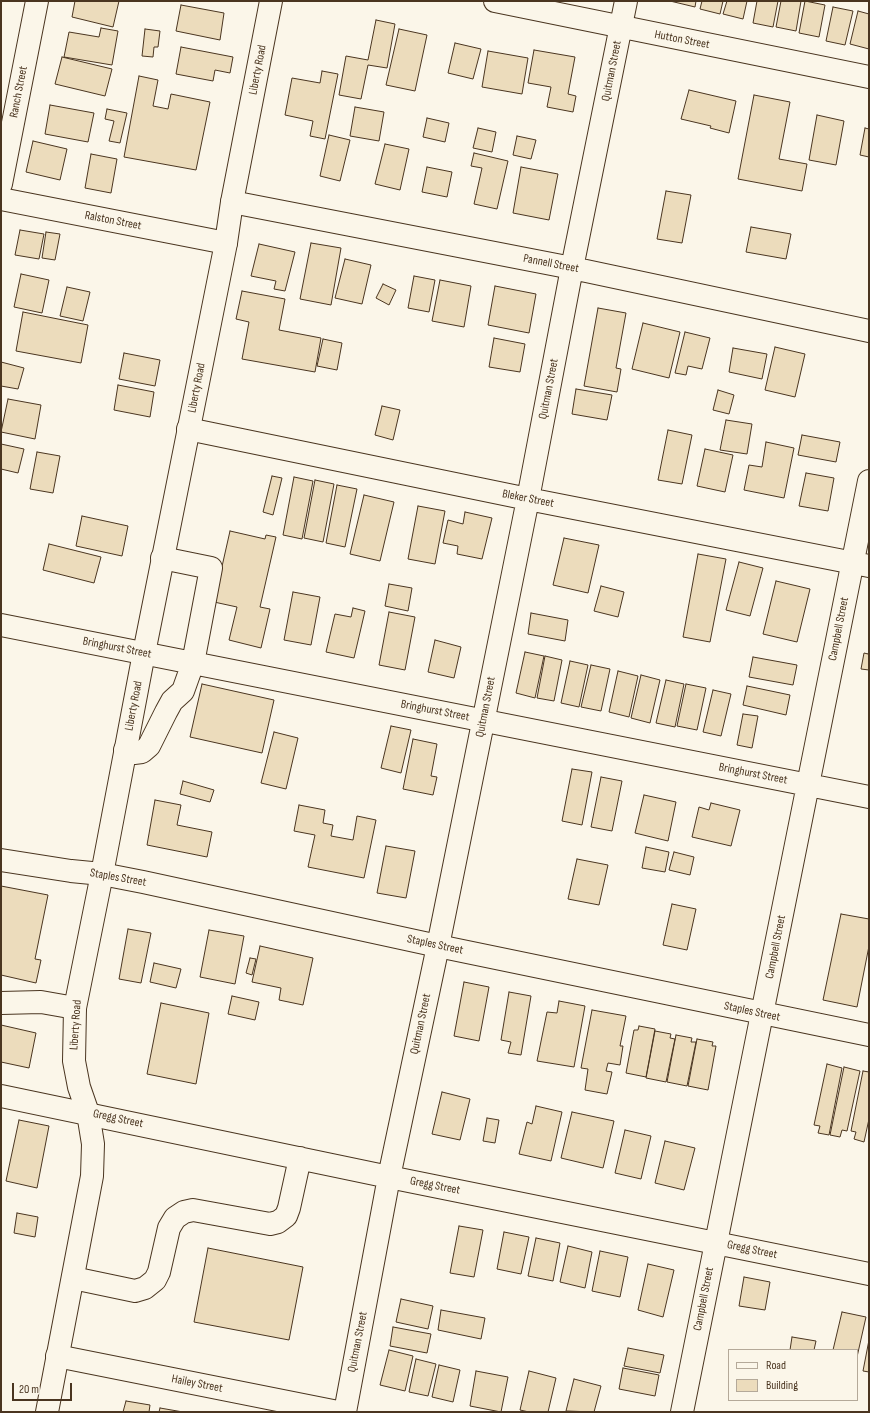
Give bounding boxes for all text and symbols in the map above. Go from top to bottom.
street label: Hutton Street [653,28,711,52]
street label: Quitman Street [599,39,625,103]
street label: Liberty Road [246,44,270,96]
street label: Ranch Street [7,65,31,119]
street label: Ralston Street [83,208,143,234]
street label: Pannell Street [522,252,580,276]
street label: Quitman Street [536,357,562,421]
street label: Liberty Road [185,362,209,414]
street label: Bleker Street [501,487,555,511]
street label: Campbell Street [826,596,852,662]
street label: Bringhurst Street [81,634,153,662]
street label: Quitman Street [473,675,499,739]
street label: Liberty Road [122,680,146,732]
street label: Bringhurst Street [399,697,471,725]
street label: Bringhurst Street [717,760,789,788]
street label: Staples Street [89,866,147,890]
street label: Campbell Street [763,914,789,980]
street label: Staples Street [406,932,464,958]
street label: Quitman Street [408,992,434,1056]
street label: Liberty Road [67,999,85,1051]
street label: Staples Street [723,999,781,1025]
street label: Gregg Street [92,1107,144,1131]
street label: Gregg Street [409,1174,461,1198]
street label: Gregg Street [726,1238,778,1262]
street label: Campbell Street [691,1266,717,1332]
street label: Quitman Street [345,1310,371,1374]
legend [728,1349,858,1401]
text: Road [766,1358,786,1373]
street label: Hailey Street [170,1372,224,1396]
scale bar [14,1375,74,1401]
text: Building [766,1378,798,1393]
text: 20 m [19,1382,39,1397]

